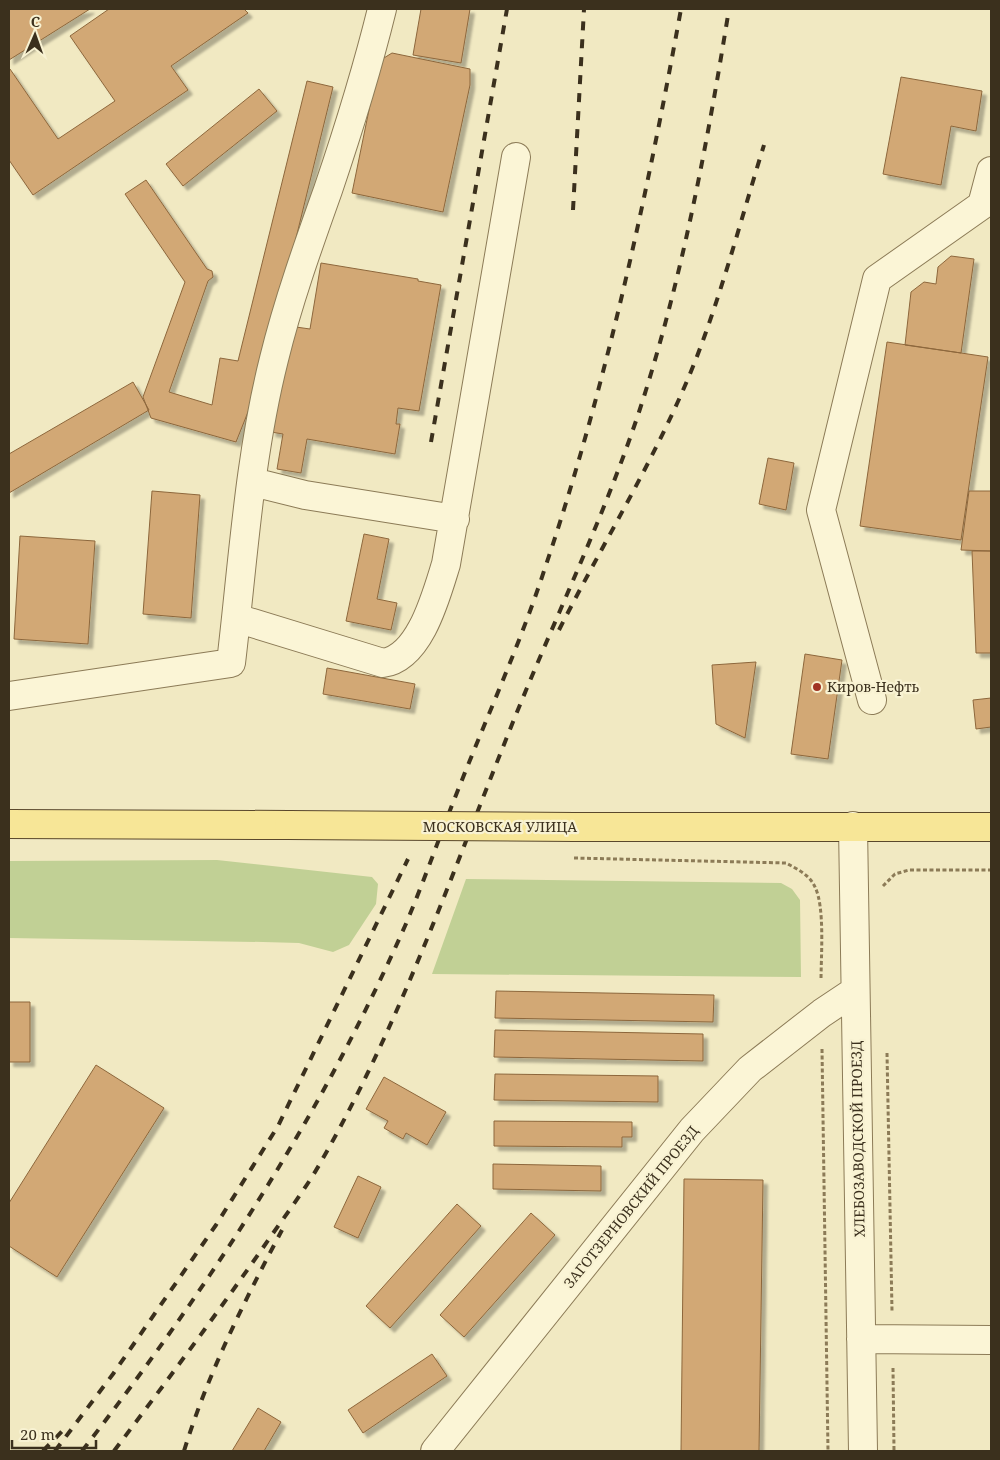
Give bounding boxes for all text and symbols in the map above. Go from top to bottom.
north arrow [10,10,60,60]
text: С [31,12,40,31]
place label: Киров-Нефть [827,677,920,696]
marker: Киров-Нефть [811,681,823,693]
street label: МОСКОВСКАЯ УЛИЦА [423,817,577,836]
street label: ХЛЕБОЗАВОДСКОЙ ПРОЕЗД [846,1040,869,1238]
street label: ЗАГОТЗЕРНОВСКИЙ ПРОЕЗД [559,1122,702,1292]
scale bar [12,1418,96,1450]
text: 20 m [20,1424,55,1444]

